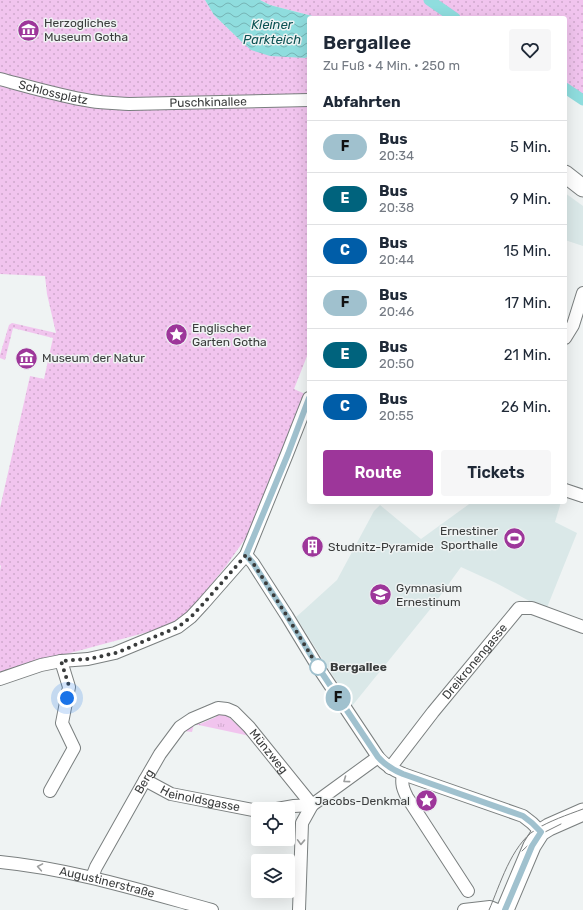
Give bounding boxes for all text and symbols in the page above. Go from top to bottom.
place label: Herzogliches Museum Gotha [44,16,128,44]
museum icon: Herzogliches Museum Gotha [16,17,42,43]
water label: Kleiner Parkteich [243,17,301,47]
button: heart [509,29,551,71]
text: Bergallee [323,31,411,54]
text: Zu Fuß · 4 Min. · 250 m [323,58,460,73]
street label: Schlossplatz [17,77,89,107]
text: Abfahrten [323,93,401,111]
street label: Puschkinallee [169,94,247,110]
text: Bus [379,130,407,148]
text: F [341,138,349,155]
text: 5 Min. [510,138,551,156]
text: 20:34 [379,148,414,163]
text: Bus [379,182,407,200]
text: E [341,190,349,207]
text: 9 Min. [510,190,551,208]
text: 20:38 [379,200,414,215]
text: Bus [379,234,407,252]
text: C [340,242,350,259]
text: 15 Min. [504,242,551,260]
text: 20:44 [379,252,414,267]
text: Bus [379,286,407,304]
text: F [341,294,349,311]
text: 17 Min. [505,294,551,312]
text: 20:46 [379,304,414,319]
place label: Englischer Garten Gotha [192,321,267,349]
place icon: Englischer Garten Gotha [163,322,189,348]
text: Bus [379,338,407,356]
museum icon: Museum der Natur [13,345,39,371]
text: E [341,346,349,363]
text: 21 Min. [504,346,551,364]
place label: Museum der Natur [42,351,145,365]
text: 20:50 [379,356,414,371]
text: Bus [379,390,407,408]
text: C [340,398,350,415]
text: 26 Min. [501,398,551,416]
text: 20:55 [379,408,414,423]
button: Route [323,450,433,496]
button: Tickets [441,450,551,496]
place label: Ernestiner Sporthalle [440,524,498,552]
sports icon: Ernestiner Sporthalle [501,525,527,551]
building icon: Studnitz-Pyramide [299,534,325,560]
place label: Studnitz-Pyramide [328,540,434,554]
place label: Gymnasium Ernestinum [396,581,462,609]
school or university icon: Gymnasium Ernestinum [368,582,394,608]
street label: Dreikronengasse [439,621,510,702]
marker: Bergallee [309,658,327,676]
place label: Bergallee [330,660,387,674]
line badge: F [325,685,351,711]
your location [57,688,77,708]
text: F [334,689,342,706]
street label: Münzweg [246,726,291,777]
street label: Berg [132,766,157,796]
one-way arrow [343,775,350,782]
street label: Heinoldsgasse [158,783,241,814]
place icon: Jacobs-Denkmal [413,788,439,814]
place label: Jacobs-Denkmal [315,794,410,808]
map controls [251,802,295,898]
button: locate [251,802,295,846]
one-way arrow [297,839,306,845]
button: layers [251,854,295,898]
one-way arrow [37,863,43,872]
street label: Augustinerstraße [58,864,156,901]

